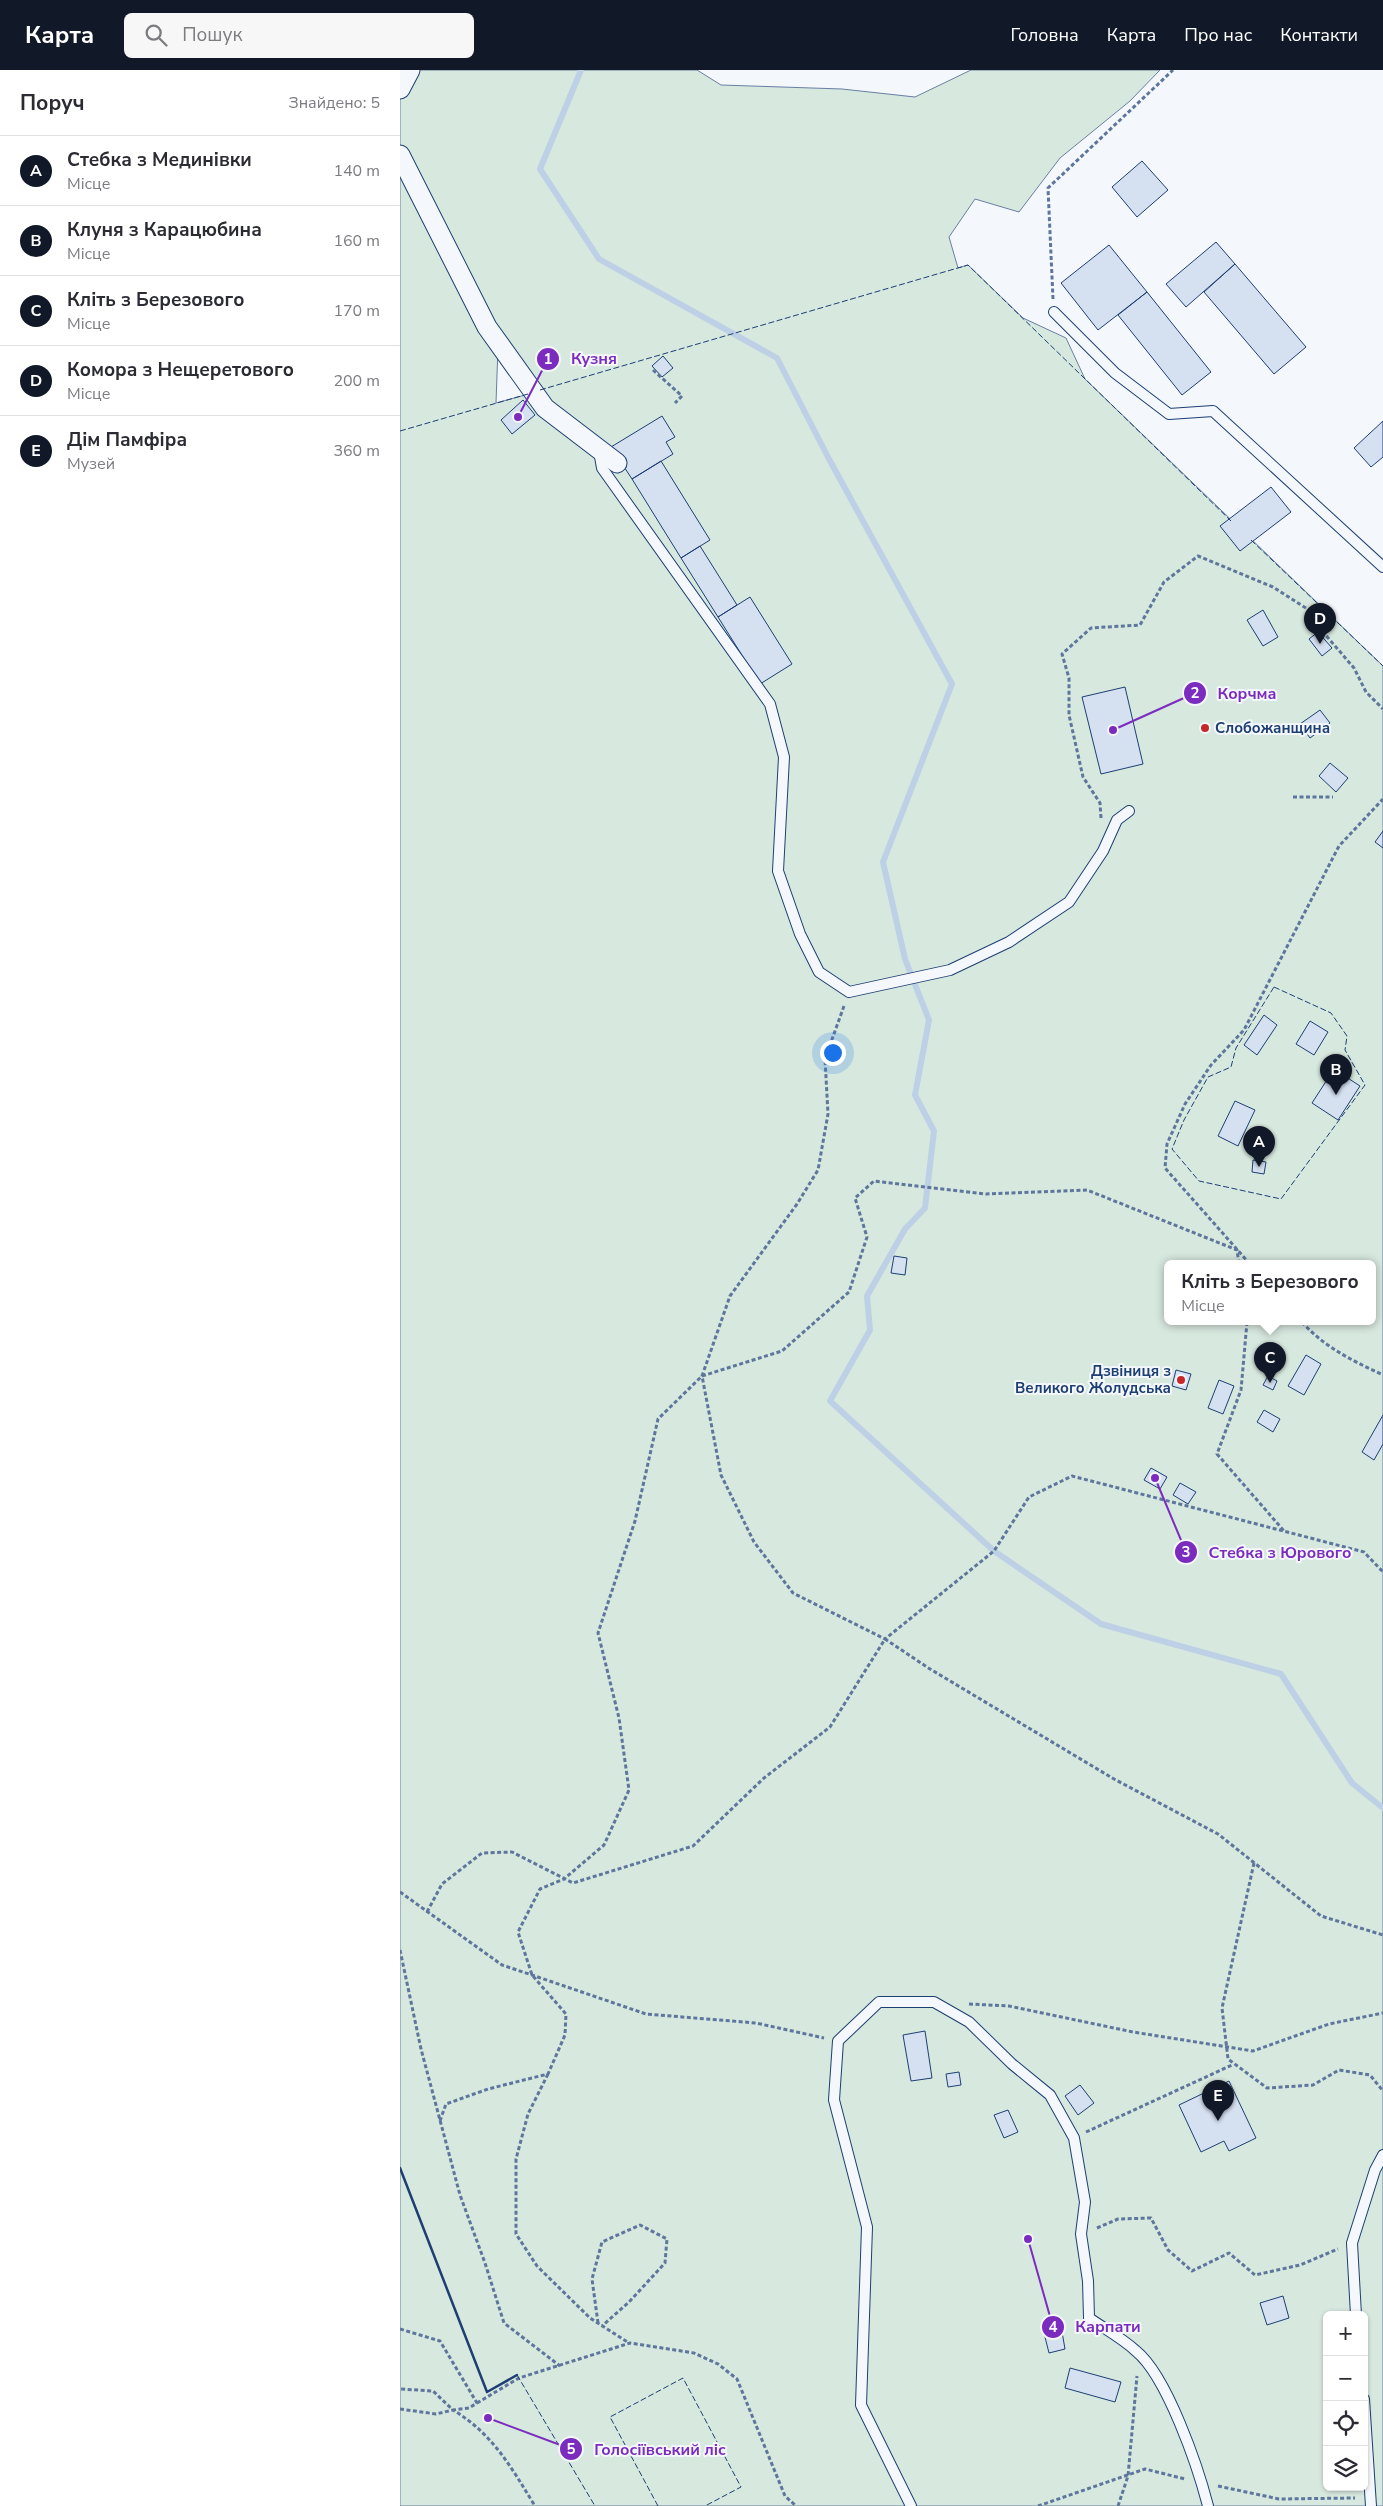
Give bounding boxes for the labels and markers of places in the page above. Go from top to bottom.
callout: Кузня [536,343,627,374]
pin: D [1304,603,1336,644]
callout: Корчма [1182,678,1286,709]
place label: Слобожанщина [1215,718,1330,738]
marker: Слобожанщина [1199,722,1211,734]
pin: B [1320,1054,1352,1095]
pin: A [1243,1126,1275,1167]
pin: C [1254,1342,1286,1383]
place label: Дзвіниця з Великого Жолудська [1015,1361,1171,1398]
marker: Дзвіниця з Великого Жолудська [1175,1374,1187,1386]
callout: Стебка з Юрового [1173,1537,1361,1568]
pin: E [1202,2080,1234,2121]
callout: Карпати [1041,2311,1151,2342]
callout: Голосіївський ліс [559,2433,735,2464]

